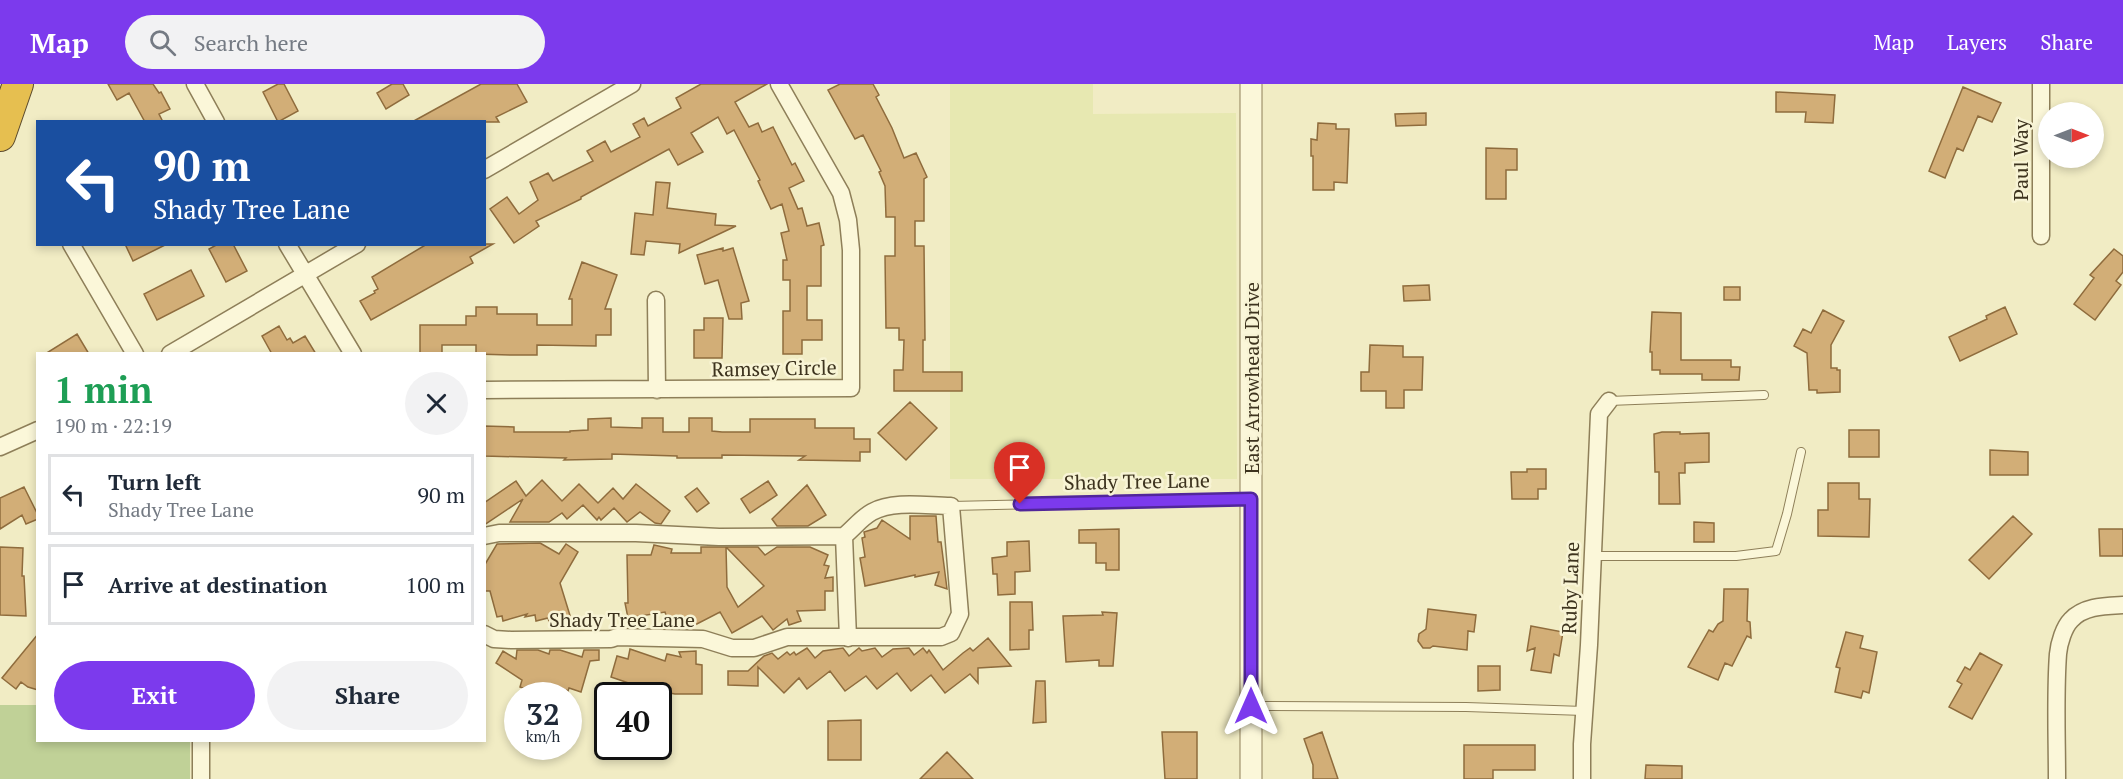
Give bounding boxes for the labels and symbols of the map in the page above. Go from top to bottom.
north arrow [2038,102,2104,168]
street label: Paul Way [2007,118,2034,201]
street label: East Arrowhead Drive [1238,282,1265,474]
street label: Ramsey Circle [711,353,837,383]
pin [994,442,1045,504]
street label: Shady Tree Lane [1064,466,1210,496]
street label: Ruby Lane [1555,541,1585,635]
street label: Shady Tree Lane [549,606,695,633]
position arrow [1219,674,1283,738]
speed limit sign: 40 [594,682,672,760]

